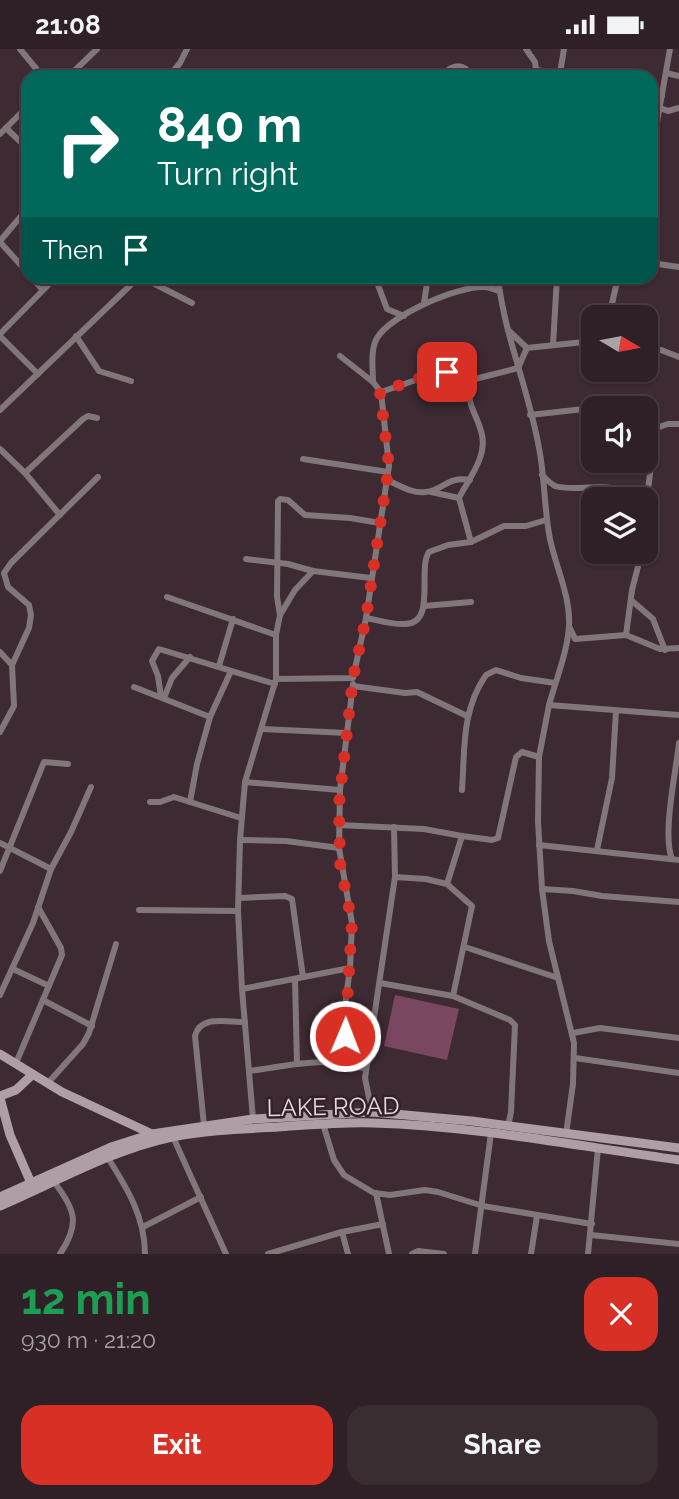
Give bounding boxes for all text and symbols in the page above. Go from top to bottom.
text: 21:08 [35,10,101,40]
text: 840 m [157,96,302,153]
icon: right [42,98,133,189]
text: Turn right [157,155,298,192]
icon: arrive [117,231,155,269]
text: Then [42,235,103,265]
north arrow [581,305,658,381]
map controls [581,305,658,564]
pin [417,342,477,402]
icon: arrive [428,353,466,391]
button: sound [581,396,658,473]
button: layers [581,487,658,564]
position arrow [308,999,382,1073]
street label: LAKE ROAD [266,1091,400,1122]
text: 12 min [21,1275,151,1324]
button: close [584,1277,658,1351]
text: 930 m · 21:20 [21,1326,156,1353]
button: Exit [21,1405,333,1485]
button: Share [347,1405,658,1485]

